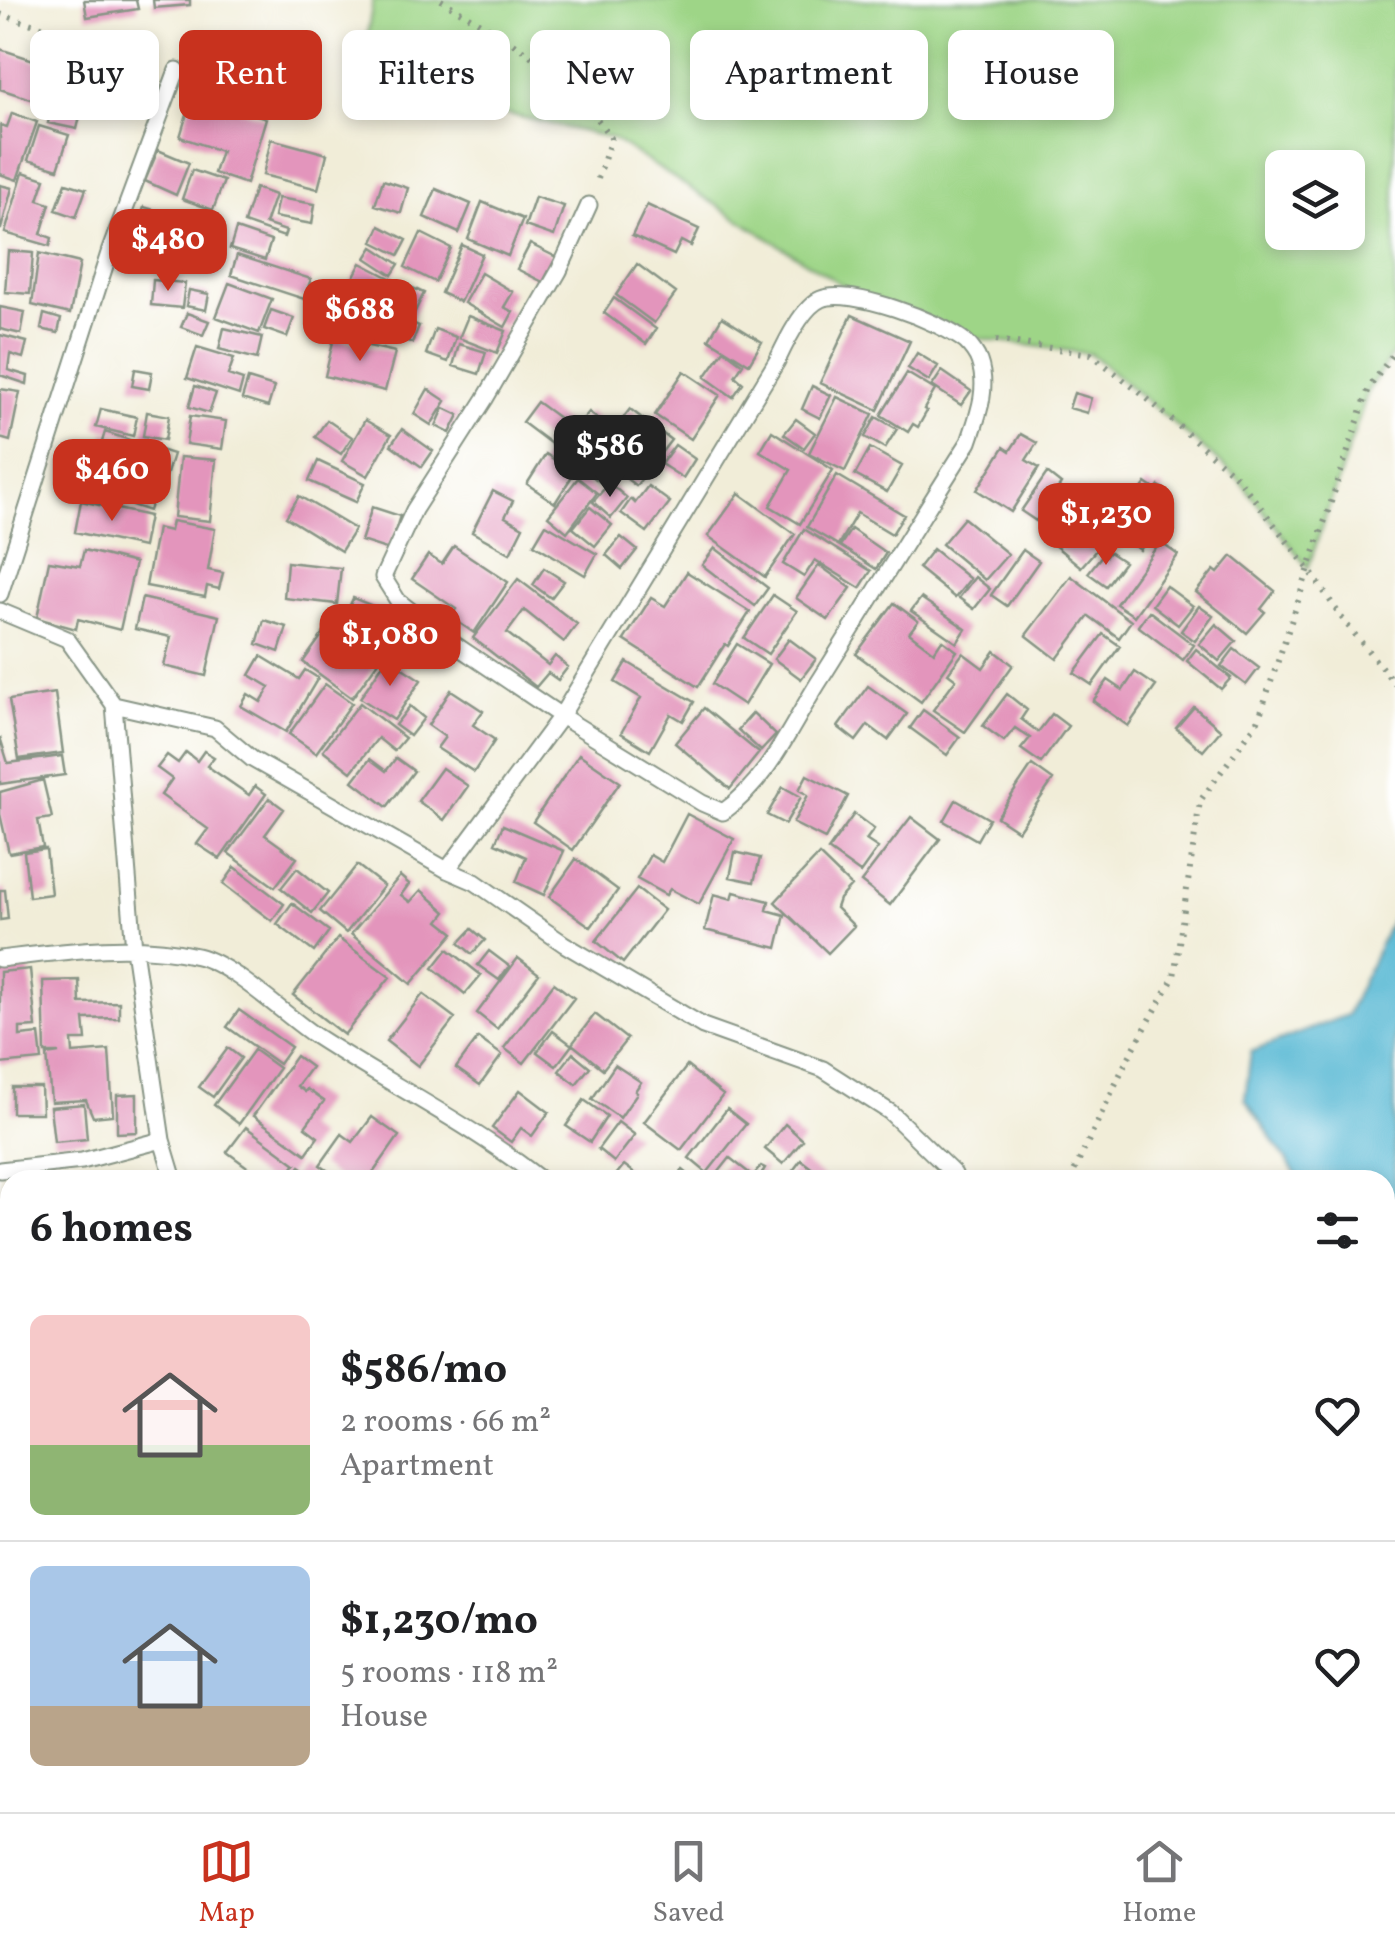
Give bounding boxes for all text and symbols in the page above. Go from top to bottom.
chip: Buy [30,30,159,120]
chip: Rent [179,30,322,120]
chip: Filters [342,30,510,120]
chip: New [530,30,670,120]
chip: Apartment [690,30,928,120]
chip: House [948,30,1114,120]
map controls [1265,150,1365,250]
button: layers [1265,150,1365,250]
pin: $480 [109,209,227,294]
text: $480 [131,219,205,263]
pin: $688 [301,279,419,364]
text: $688 [325,289,395,333]
pin: $586 [551,415,669,500]
text: $586 [576,425,644,469]
pin: $460 [53,439,171,524]
text: $460 [75,449,149,493]
pin: $1,230 [1025,483,1187,568]
text: $1,230 [1060,493,1152,537]
pin: $1,080 [309,604,471,689]
text: $1,080 [342,614,438,658]
text: 6 homes [30,1201,193,1260]
icon: filters [1310,1203,1365,1258]
text: $586/mo [340,1342,507,1401]
icon: home [110,1355,230,1475]
icon: heart [1310,1388,1365,1443]
text: 2 rooms · 66 m² [340,1401,551,1445]
text: Apartment [340,1445,494,1489]
text: $1,230/mo [340,1593,538,1652]
icon: home [110,1606,230,1726]
icon: heart [1310,1639,1365,1694]
text: 5 rooms · 118 m² [340,1652,558,1696]
text: House [340,1696,428,1740]
tab: Map [199,1834,255,1933]
tab: Saved [652,1834,725,1933]
tab: Home [1122,1834,1196,1933]

